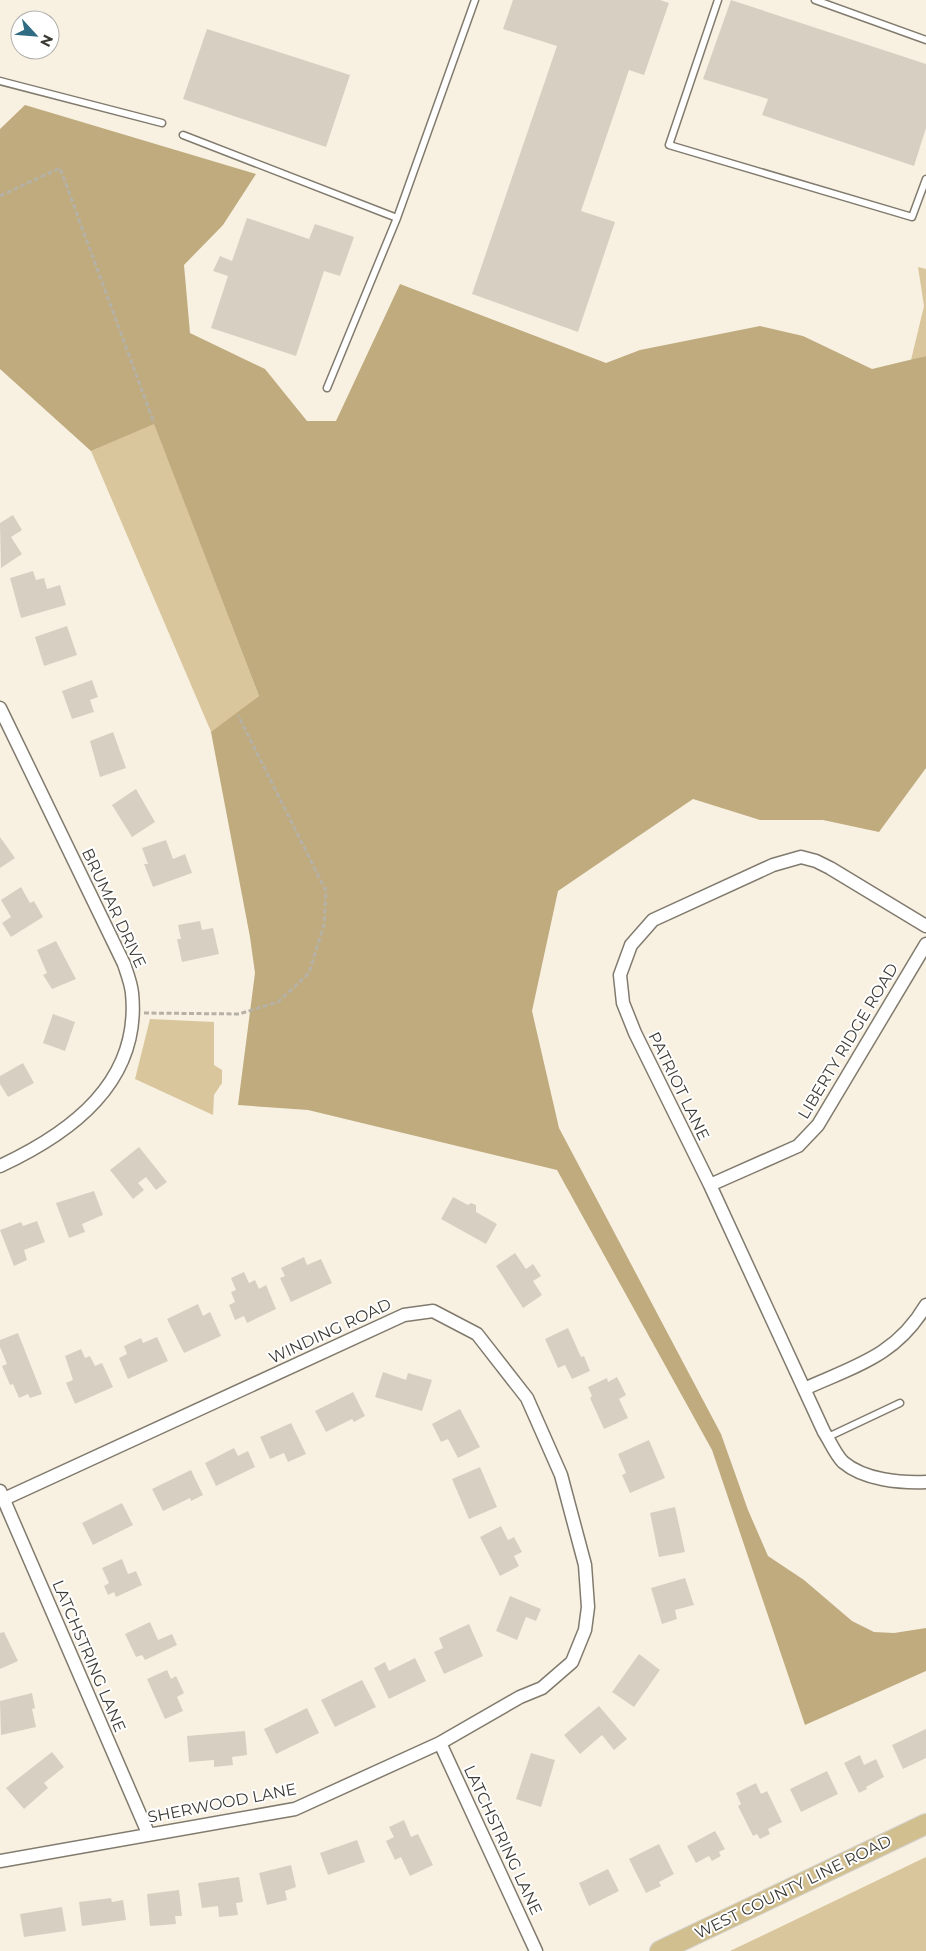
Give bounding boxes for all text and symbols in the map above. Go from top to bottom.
north arrow [10,10,60,60]
text: N [36,32,57,50]
street label: BRUMAR DRIVE [78,845,150,971]
street label: LIBERTY RIDGE ROAD [794,960,902,1122]
street label: PATRIOT LANE [644,1029,714,1143]
street label: WINDING ROAD [266,1294,394,1368]
street label: LATCHSTRING LANE [48,1577,130,1735]
street label: LATCHSTRING LANE [460,1762,546,1918]
street label: SHERWOOD LANE [146,1779,298,1827]
street label: WEST COUNTY LINE ROAD [692,1831,894,1943]

